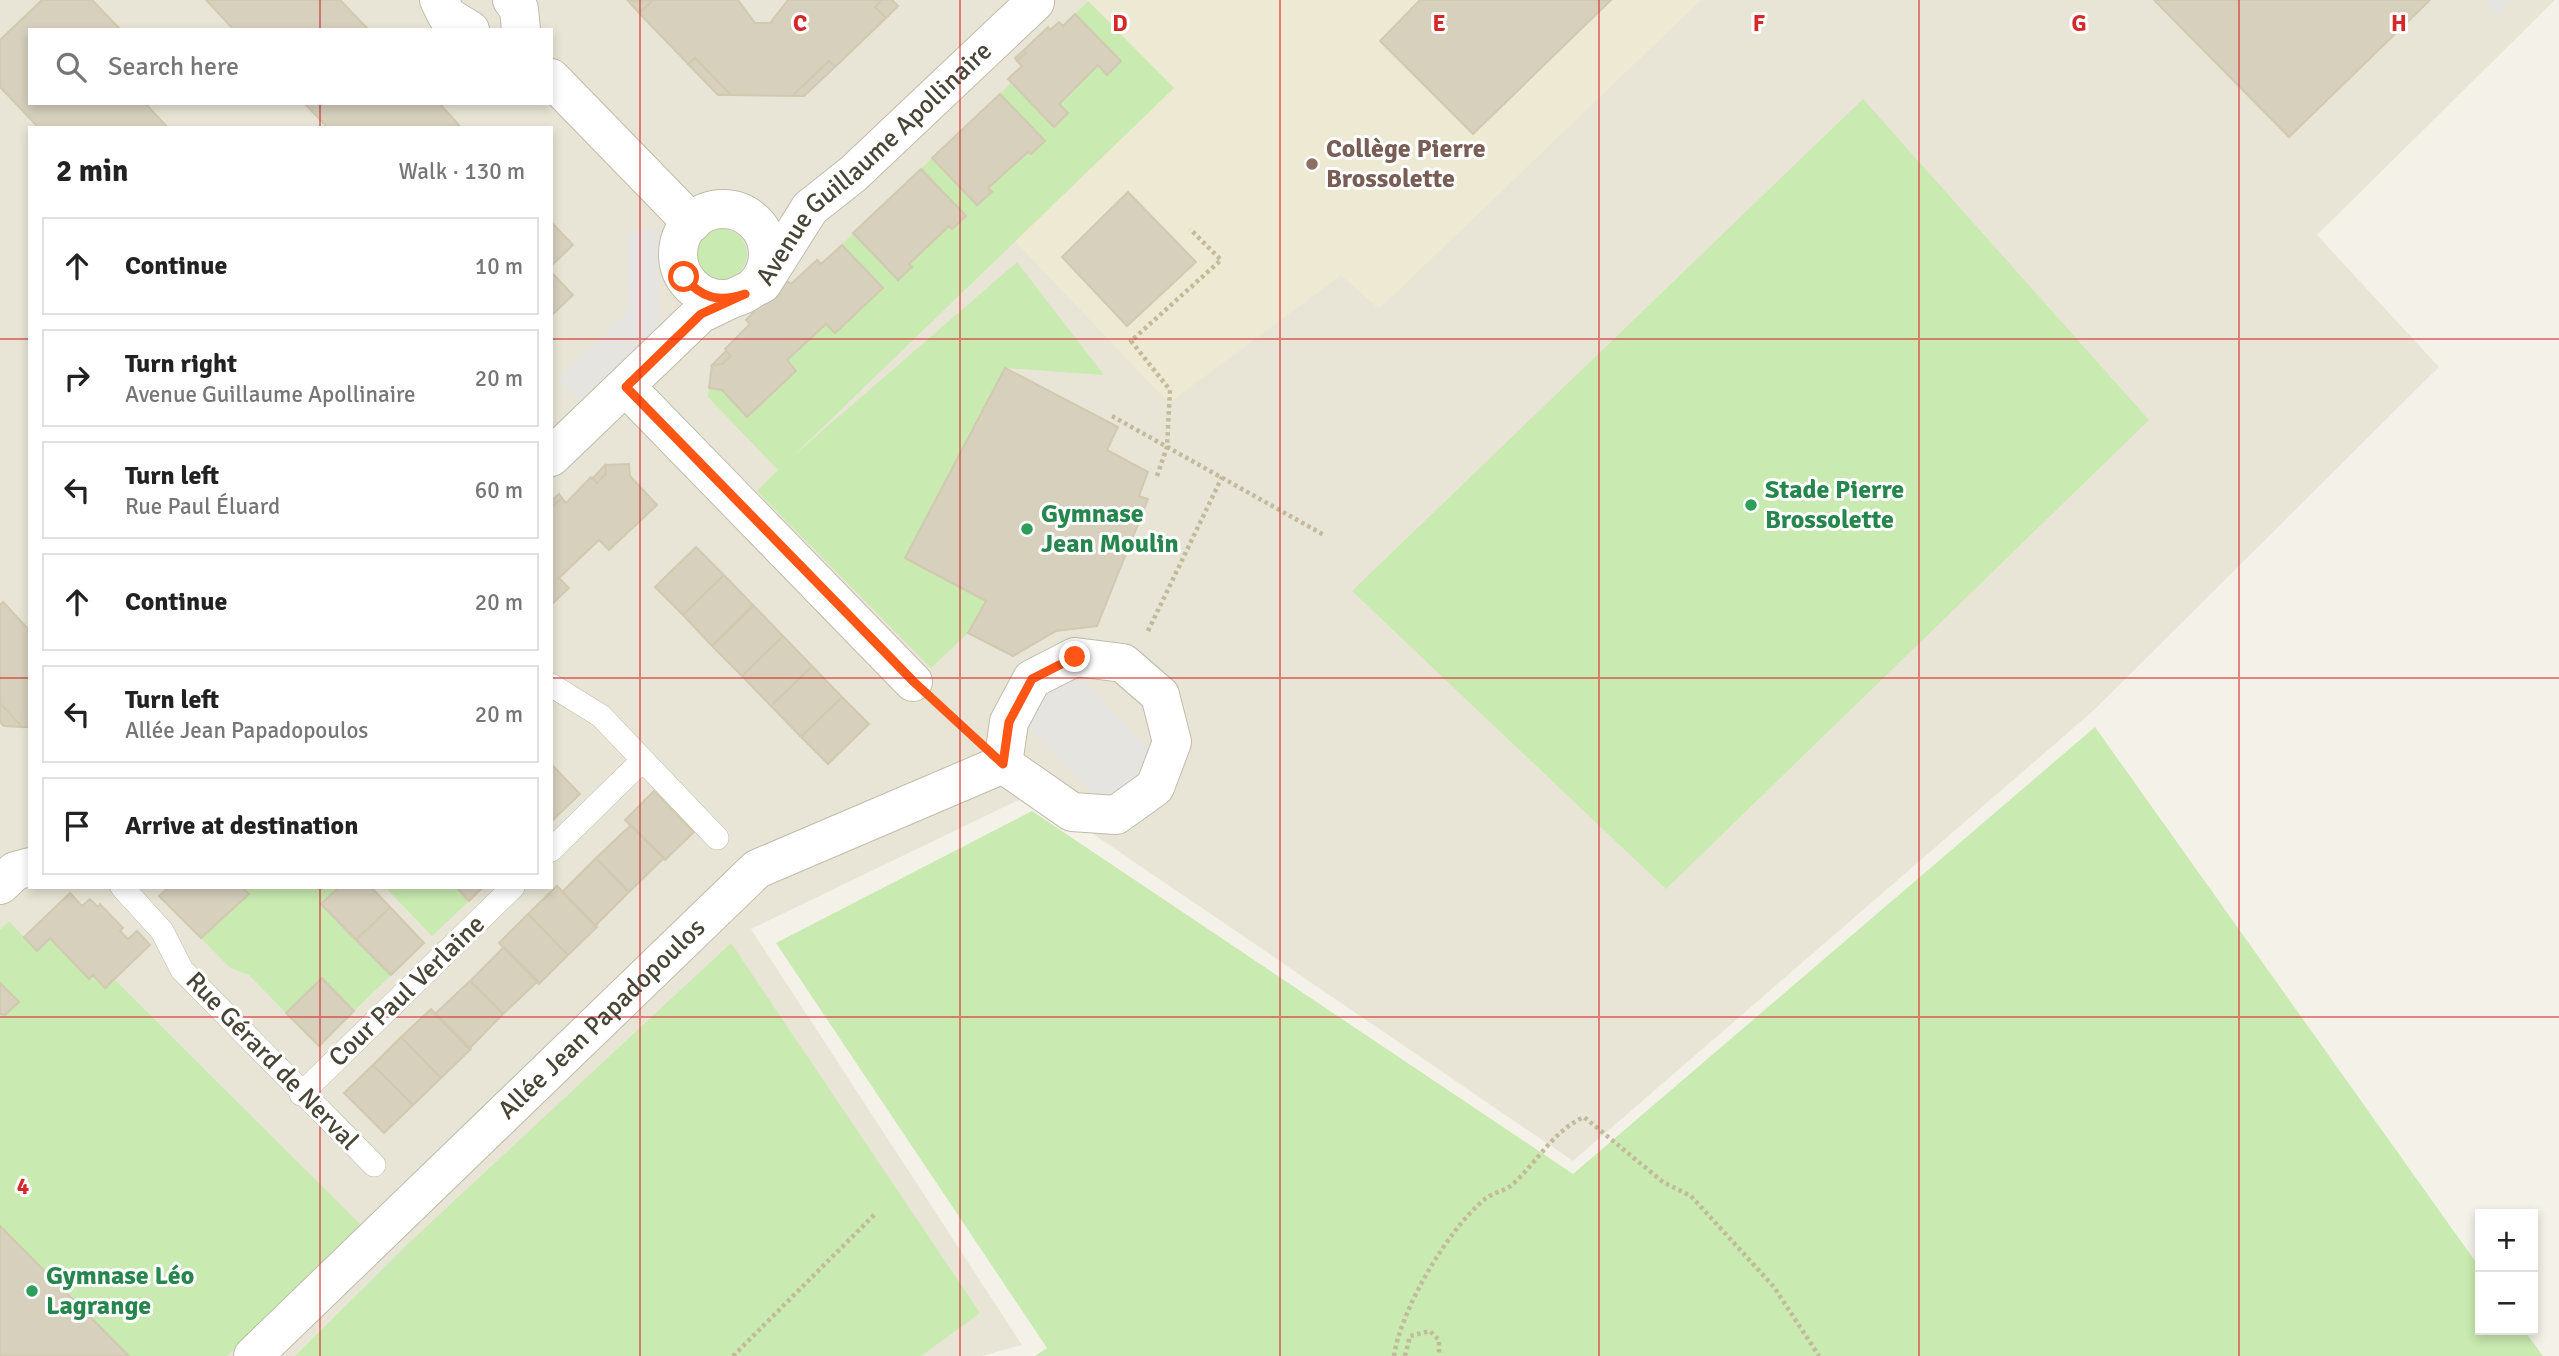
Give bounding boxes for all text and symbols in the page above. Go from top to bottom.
text: C [793,9,807,38]
text: D [1112,9,1128,38]
text: E [1432,9,1446,38]
text: F [1753,9,1765,38]
text: G [2071,9,2087,38]
text: H [2391,9,2407,38]
search box [28,28,553,105]
street label: Avenue Guillaume Apollinaire [749,35,999,291]
icon: search [52,48,90,86]
text: Search here [108,51,239,83]
place label: Collège Pierre Brossolette [1326,133,1486,195]
text: 2 min [56,153,128,190]
marker: Collège Pierre Brossolette [1304,156,1320,172]
text: Walk · 130 m [399,157,525,186]
icon: ahead [58,247,96,285]
text: Continue [125,250,227,282]
text: 10 m [475,252,523,281]
route start [668,261,699,292]
text: Turn right [125,348,237,380]
icon: right [58,359,96,397]
text: 20 m [475,364,523,393]
text: Avenue Guillaume Apollinaire [125,380,416,409]
text: Turn left [125,460,219,492]
icon: left [58,471,96,509]
place label: Stade Pierre Brossolette [1765,474,1904,536]
text: 60 m [475,476,523,505]
text: Rue Paul Éluard [125,492,280,521]
marker: Stade Pierre Brossolette [1743,497,1759,513]
place label: Gymnase Jean Moulin [1041,498,1179,560]
marker: Gymnase Jean Moulin [1019,521,1035,537]
icon: ahead [58,583,96,621]
text: Continue [125,586,227,618]
text: 20 m [475,588,523,617]
route end [1059,641,1090,672]
text: Turn left [125,684,219,716]
icon: left [58,695,96,733]
text: 20 m [475,700,523,729]
text: Allée Jean Papadopoulos [125,716,368,745]
icon: arrive [58,807,96,845]
text: Arrive at destination [125,810,358,842]
street label: Cour Paul Verlaine [322,908,492,1074]
street label: Allée Jean Papadopoulos [492,912,712,1126]
street label: Rue Gérard de Nerval [179,965,365,1157]
text: 4 [17,1172,29,1201]
map controls [2475,1209,2538,1335]
button: + [2475,1209,2538,1272]
place label: Gymnase Léo Lagrange [46,1260,194,1322]
button: − [2475,1272,2538,1335]
marker: Gymnase Léo Lagrange [24,1283,40,1299]

